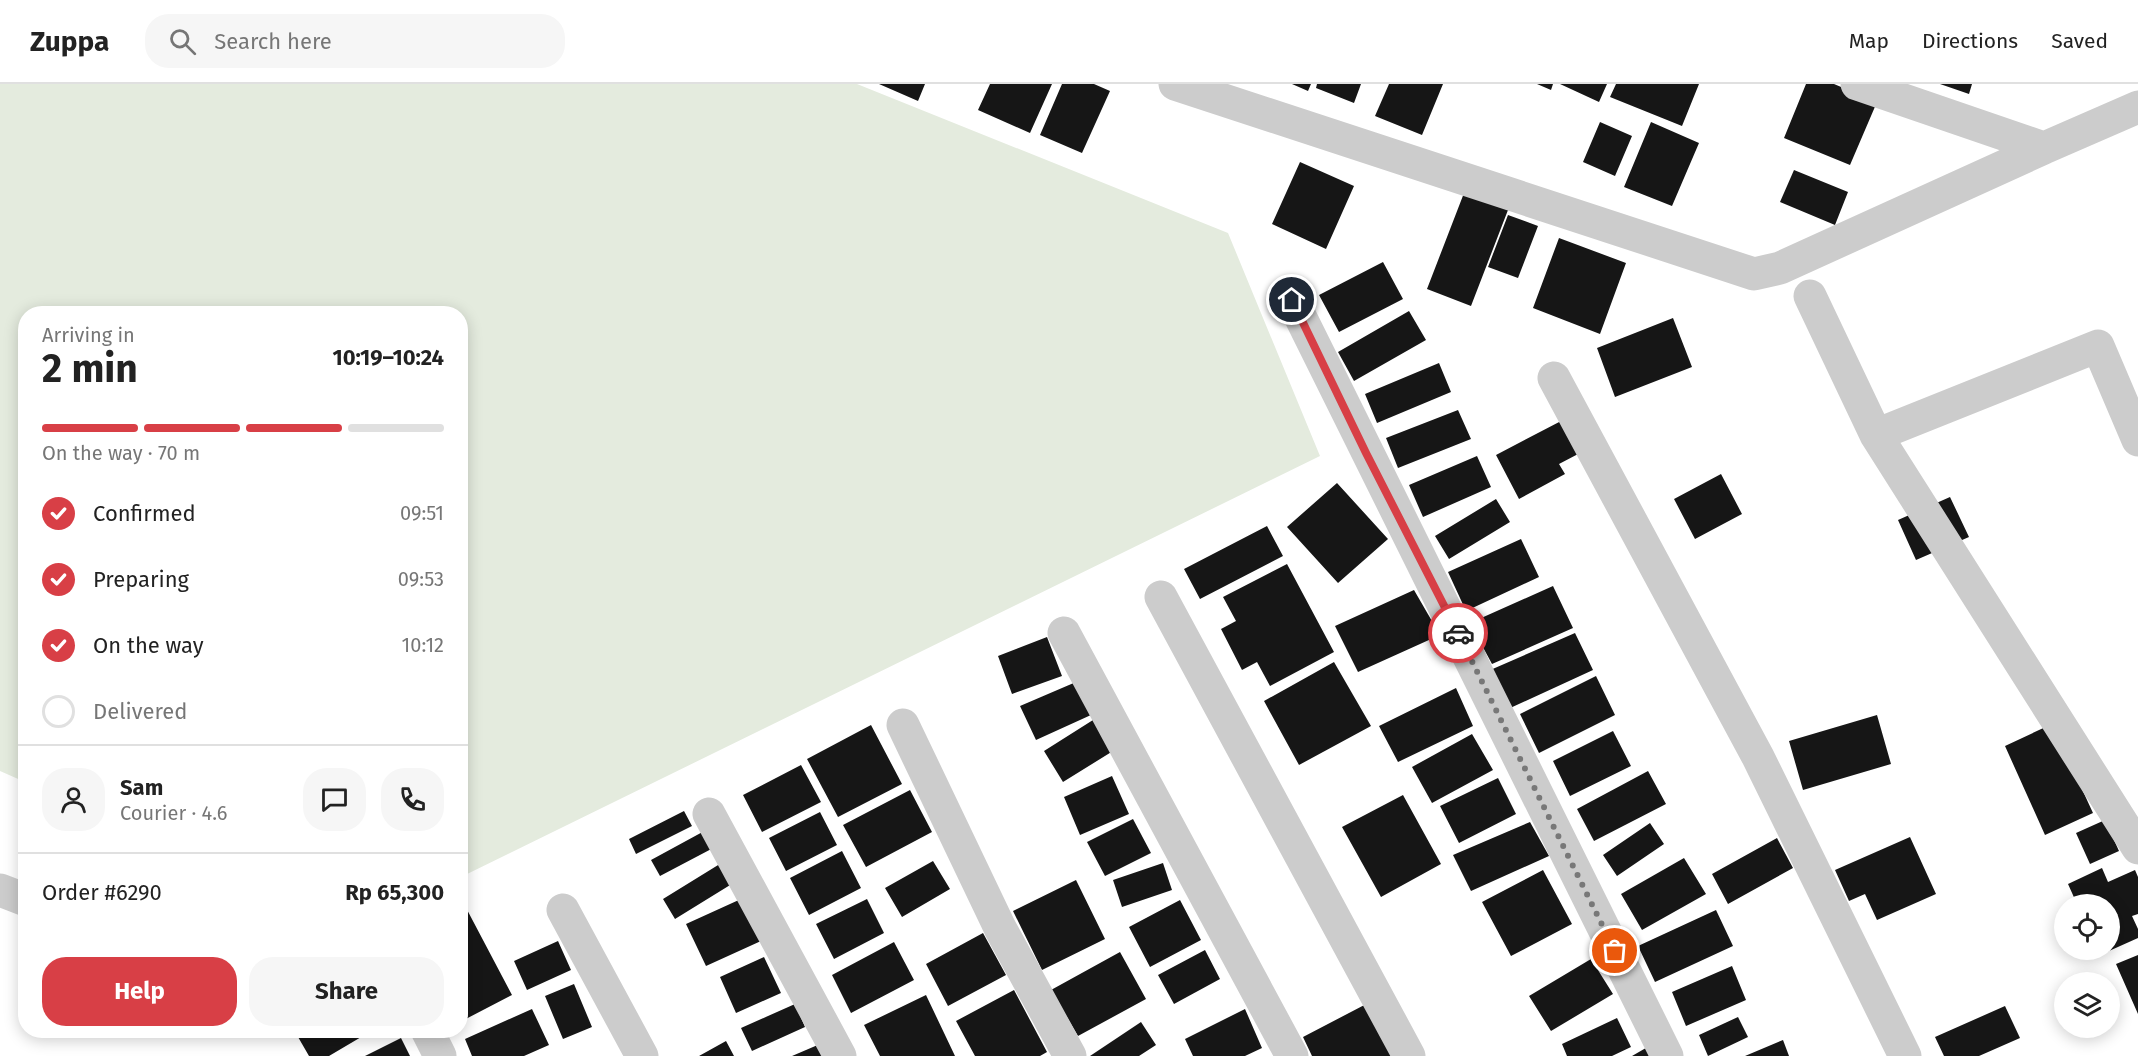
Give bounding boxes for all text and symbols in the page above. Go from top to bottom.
search box [145,14,565,68]
text: Zuppa [30,25,109,58]
icon: search [166,25,199,58]
text: Search here [214,28,332,55]
text: Map [1849,28,1889,54]
text: Directions [1922,28,2018,54]
text: Saved [2051,28,2108,54]
pin [1266,274,1317,325]
icon: home [1275,283,1308,316]
text: Arriving in [42,323,135,347]
text: 10:19–10:24 [332,344,444,371]
text: 2 min [42,346,138,392]
text: On the way · 70 m [42,441,200,465]
icon: check [42,497,75,530]
text: Confirmed [93,500,196,527]
text: 09:51 [400,501,444,525]
icon: check [42,563,75,596]
text: Preparing [93,566,189,593]
text: 09:53 [398,567,444,591]
courier [1428,603,1488,663]
icon: car [1442,617,1475,650]
icon: check [42,629,75,662]
text: On the way [93,632,204,659]
text: 10:12 [402,633,444,657]
text: Delivered [93,698,188,725]
button: person [42,768,105,831]
button: chat [303,768,366,831]
button: phone [381,768,444,831]
text: Sam [120,774,163,801]
text: Courier · 4.6 [120,801,227,825]
text: Order #6290 [42,879,162,906]
text: Rp 65,300 [345,879,444,906]
map controls [2054,894,2120,1038]
button: locate [2054,894,2120,960]
pin [1589,925,1640,976]
icon: bag [1598,934,1631,967]
button: Help [42,957,237,1026]
button: Share [249,957,444,1026]
button: layers [2054,972,2120,1038]

